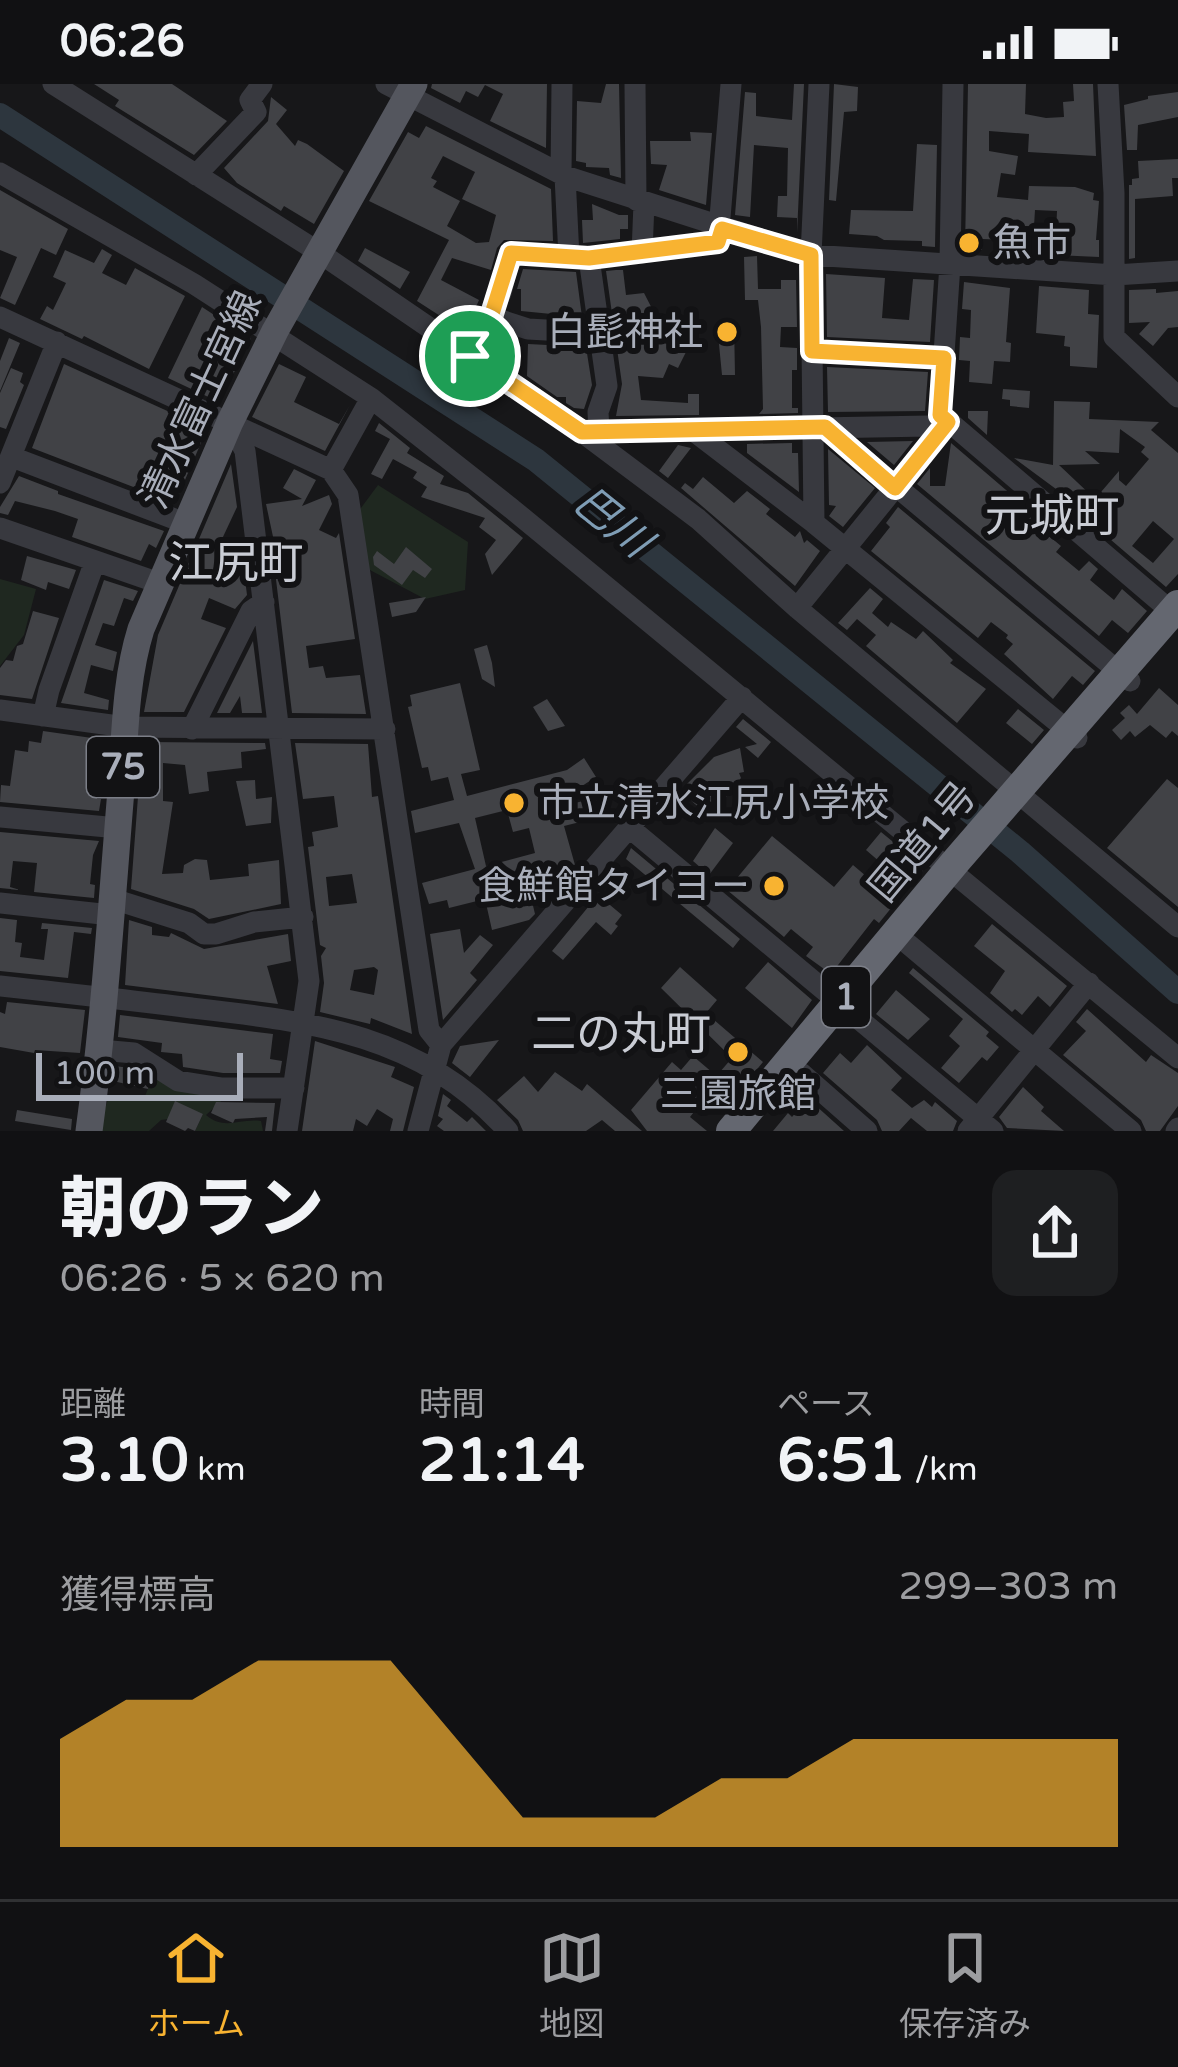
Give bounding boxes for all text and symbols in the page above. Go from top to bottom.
text: 06:26 [60,15,185,69]
place label: 魚市 [993,220,1071,267]
marker: 魚市 [956,230,982,256]
street label: 清水富士宮線 [130,284,272,516]
pin [419,305,521,407]
place label: 白髭神社 [547,309,703,356]
marker: 白髭神社 [714,319,740,345]
icon: arrive [437,323,503,389]
water label: 巴川 [563,476,664,571]
district label: 元城町 [984,490,1120,544]
district label: 江尻町 [168,537,304,591]
road number: 75 [87,737,159,797]
street label: 国道1号 [860,773,986,911]
place label: 市立清水江尻小学校 [538,780,889,827]
marker: 市立清水江尻小学校 [501,790,527,816]
place label: 食鮮館タイヨー [477,863,750,910]
marker: 食鮮館タイヨー [761,873,787,899]
road number: 1 [822,967,870,1027]
district label: 二の丸町 [531,1008,711,1062]
marker: 三園旅館 [725,1039,751,1065]
scale bar [36,1047,243,1100]
text: 100 m [54,1054,155,1093]
place label: 三園旅館 [660,1071,816,1118]
text: 朝のラン [60,1170,324,1250]
button: share [992,1170,1118,1296]
text: 06:26 · 5 × 620 m [60,1255,385,1302]
text: 距離 [60,1385,126,1424]
text: 時間 [419,1385,485,1424]
text: ペース [777,1385,875,1424]
text: 3.10 [60,1425,189,1497]
text: 21:14 [419,1425,585,1497]
text: 6:51 [777,1425,906,1497]
text: km [189,1450,246,1489]
text: /km [906,1450,977,1489]
text: 299–303 m [898,1563,1118,1610]
text: 獲得標高 [60,1572,216,1619]
tab: ホーム [147,1925,245,2045]
tab: 地図 [539,1925,605,2045]
tab: 保存済み [899,1925,1031,2045]

